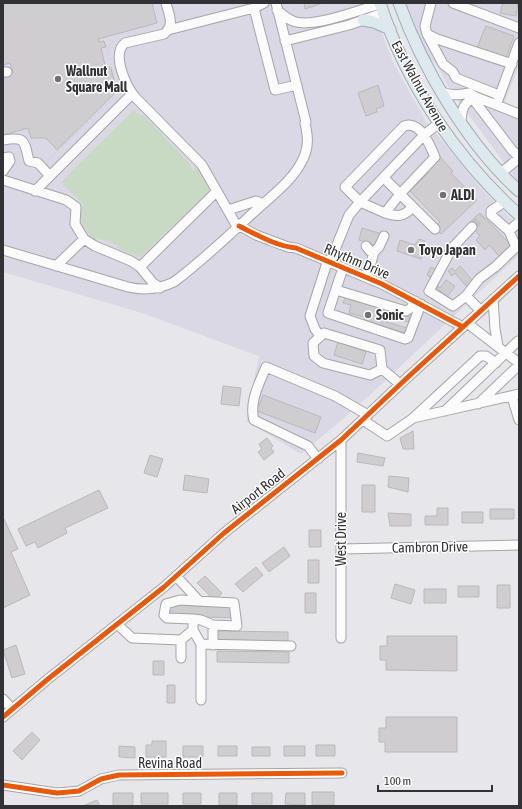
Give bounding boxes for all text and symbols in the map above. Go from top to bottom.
street label: East Walnut Avenue [388,38,452,134]
place label: Wallnut Square Mall [65,63,128,95]
marker: Wallnut Square Mall [53,74,63,84]
place label: ALDI [450,187,475,203]
marker: ALDI [438,190,448,200]
street label: Rhythm Drive [322,240,392,282]
place label: Toyo Japan [419,242,476,258]
marker: Toyo Japan [406,245,416,255]
place label: Sonic [376,307,404,323]
marker: Sonic [363,310,373,320]
street label: Airport Road [228,465,288,517]
street label: West Drive [333,512,349,566]
street label: Cambron Drive [392,538,468,556]
street label: Revina Road [138,755,202,771]
scale bar [378,767,492,793]
text: 100 m [384,774,411,788]

